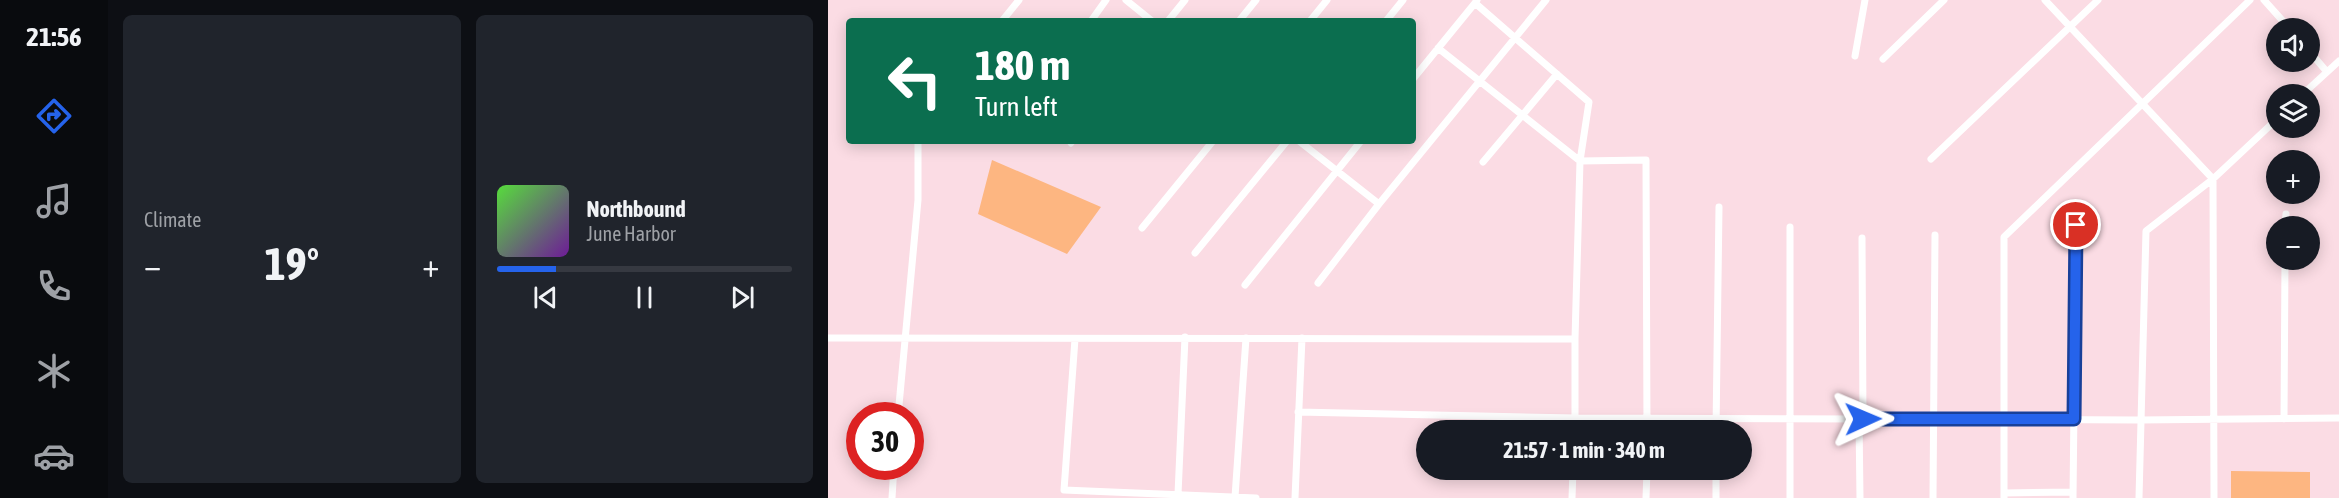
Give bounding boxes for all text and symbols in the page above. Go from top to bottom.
map controls [2266,18,2320,270]
button: sound [2266,18,2320,72]
text: 21:56 [26,21,82,52]
text: 180 m [975,41,1070,89]
icon: left [876,42,954,120]
button: layers [2266,84,2320,138]
text: Turn left [975,91,1058,122]
icon: directions [33,95,75,137]
button: + [2266,150,2320,204]
icon: music [33,180,75,222]
text: Northbound [587,196,686,222]
pin [2050,199,2101,250]
text: Climate [144,208,201,231]
icon: arrive [2059,208,2092,241]
button: − [2266,216,2320,270]
text: June Harbor [587,222,676,245]
text: 19° [264,238,319,290]
text: − [144,246,161,284]
text: + [422,246,439,284]
icon: phone [33,265,75,307]
icon: previous [529,281,562,314]
icon: pause [628,281,661,314]
icon: next [726,281,759,314]
icon: climate [33,350,75,392]
position arrow [1831,387,1895,451]
speed limit sign: 30 [846,402,924,480]
icon: car [33,435,75,477]
text: 21:57 · 1 min · 340 m [1503,437,1665,463]

